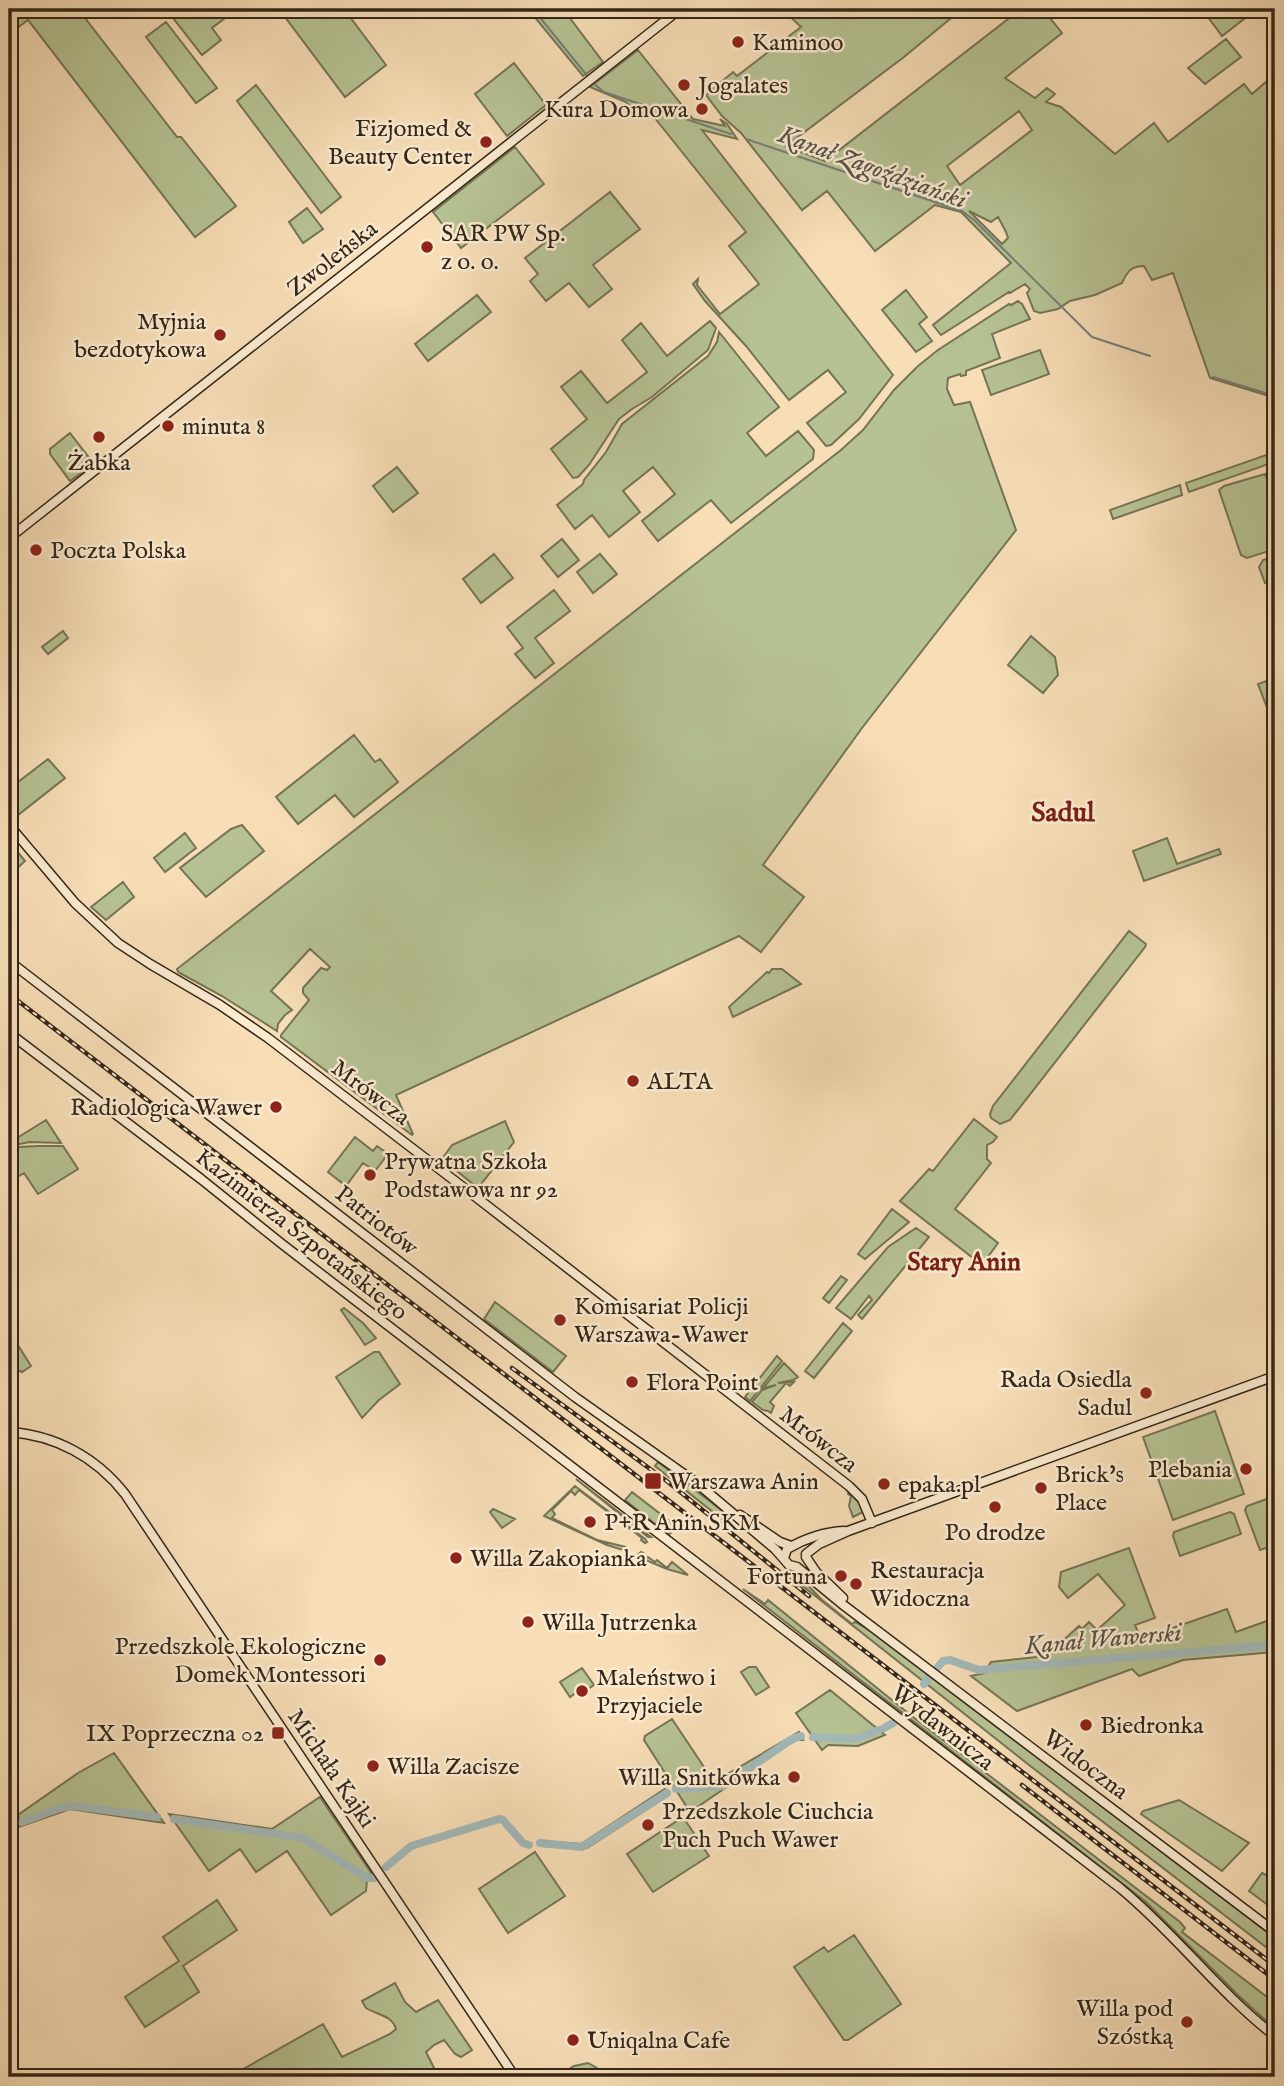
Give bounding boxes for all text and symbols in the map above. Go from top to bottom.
place label: Kaminoo [752,28,843,59]
marker: Kaminoo [730,34,746,50]
place label: Jogalates [695,71,788,102]
marker: Jogalates [676,77,692,93]
place label: Kura Domowa [544,95,689,126]
marker: Kura Domowa [694,101,710,117]
place label: Fizjomed & Beauty Center [328,114,472,173]
water label: Kanał Zagoździański [772,118,973,218]
marker: Fizjomed & Beauty Center [478,134,494,150]
street label: Zwoleńska [281,214,385,304]
place label: SAR PW Sp. z o. o. [441,219,565,278]
marker: SAR PW Sp. z o. o. [419,239,435,255]
place label: Myjnia bezdotykowa [74,307,207,366]
marker: Myjnia bezdotykowa [212,327,228,343]
place label: minuta 8 [182,412,265,443]
marker: minuta 8 [160,418,176,434]
marker: Żabka [91,429,107,445]
place label: Żabka [67,448,131,479]
place label: Poczta Polska [50,536,187,567]
marker: Poczta Polska [28,542,44,558]
district label: Sadul [1031,796,1096,831]
street label: Mrówcza [324,1053,416,1133]
place label: ALTA [646,1067,713,1098]
marker: ALTA [625,1073,641,1089]
place label: Radiologica Wawer [70,1093,262,1124]
marker: Radiologica Wawer [268,1099,284,1115]
street label: Kazimierza Szpotańskiego [188,1142,414,1328]
place label: Prywatna Szkoła Podstawowa nr 92 [384,1147,558,1206]
marker: Prywatna Szkoła Podstawowa nr 92 [362,1167,378,1183]
street label: Patriotów [328,1179,425,1264]
district label: Stary Anin [907,1246,1021,1279]
place label: Komisariat Policji Warszawa-Wawer [574,1292,749,1351]
marker: Komisariat Policji Warszawa-Wawer [552,1312,568,1328]
place label: Rada Osiedla Sadul [1000,1365,1133,1424]
place label: Flora Point [646,1368,759,1399]
marker: Flora Point [624,1374,640,1390]
marker: Rada Osiedla Sadul [1138,1385,1154,1401]
street label: Mrówcza [772,1400,864,1481]
place label: Plebania [1148,1455,1233,1486]
place label: Brick's Place [1055,1460,1124,1519]
marker: Plebania [1238,1461,1254,1477]
place label: Warszawa Anin [669,1467,819,1498]
place label: epaka.pl [898,1470,981,1501]
marker: Warszawa Anin [643,1471,663,1491]
marker: epaka.pl [876,1476,892,1492]
marker: Brick's Place [1033,1480,1049,1496]
marker: Po drodze [987,1499,1003,1515]
place label: P+R Anin SKM [604,1508,760,1539]
marker: P+R Anin SKM [582,1514,598,1530]
place label: Po drodze [944,1518,1046,1549]
place label: Willa Zakopianka [470,1544,647,1575]
marker: Willa Zakopianka [448,1550,464,1566]
place label: Restauracja Widoczna [870,1556,985,1615]
place label: Fortuna [746,1562,828,1593]
marker: Fortuna [833,1568,849,1584]
marker: Restauracja Widoczna [848,1576,864,1592]
place label: Willa Jutrzenka [542,1608,697,1639]
marker: Willa Jutrzenka [520,1614,536,1630]
water label: Kanał Wawerski [1022,1616,1185,1663]
place label: Przedszkole Ekologiczne Domek Montessori [115,1632,366,1691]
marker: Przedszkole Ekologiczne Domek Montessori [372,1652,388,1668]
place label: Maleństwo i Przyjaciele [596,1663,716,1722]
street label: Wydawnicza [884,1678,1001,1779]
marker: Maleństwo i Przyjaciele [574,1683,590,1699]
street label: Michała Kajki [280,1703,382,1834]
place label: Biedronka [1100,1711,1204,1742]
marker: Biedronka [1078,1717,1094,1733]
place label: IX Poprzeczna 02 [86,1719,264,1750]
street label: Widoczna [1036,1723,1135,1808]
marker: IX Poprzeczna 02 [270,1725,286,1741]
place label: Willa Zacisze [387,1752,520,1783]
marker: Willa Zacisze [365,1758,381,1774]
place label: Willa Snitkówka [618,1763,781,1794]
marker: Willa Snitkówka [786,1769,802,1785]
place label: Przedszkole Ciuchcia Puch Puch Wawer [662,1797,874,1856]
marker: Przedszkole Ciuchcia Puch Puch Wawer [640,1817,656,1833]
place label: Willa pod Szóstką [1076,1994,1175,2053]
marker: Willa pod Szóstką [1179,2014,1195,2030]
place label: Uniqalna Cafe [587,2026,730,2057]
marker: Uniqalna Cafe [565,2032,581,2048]

